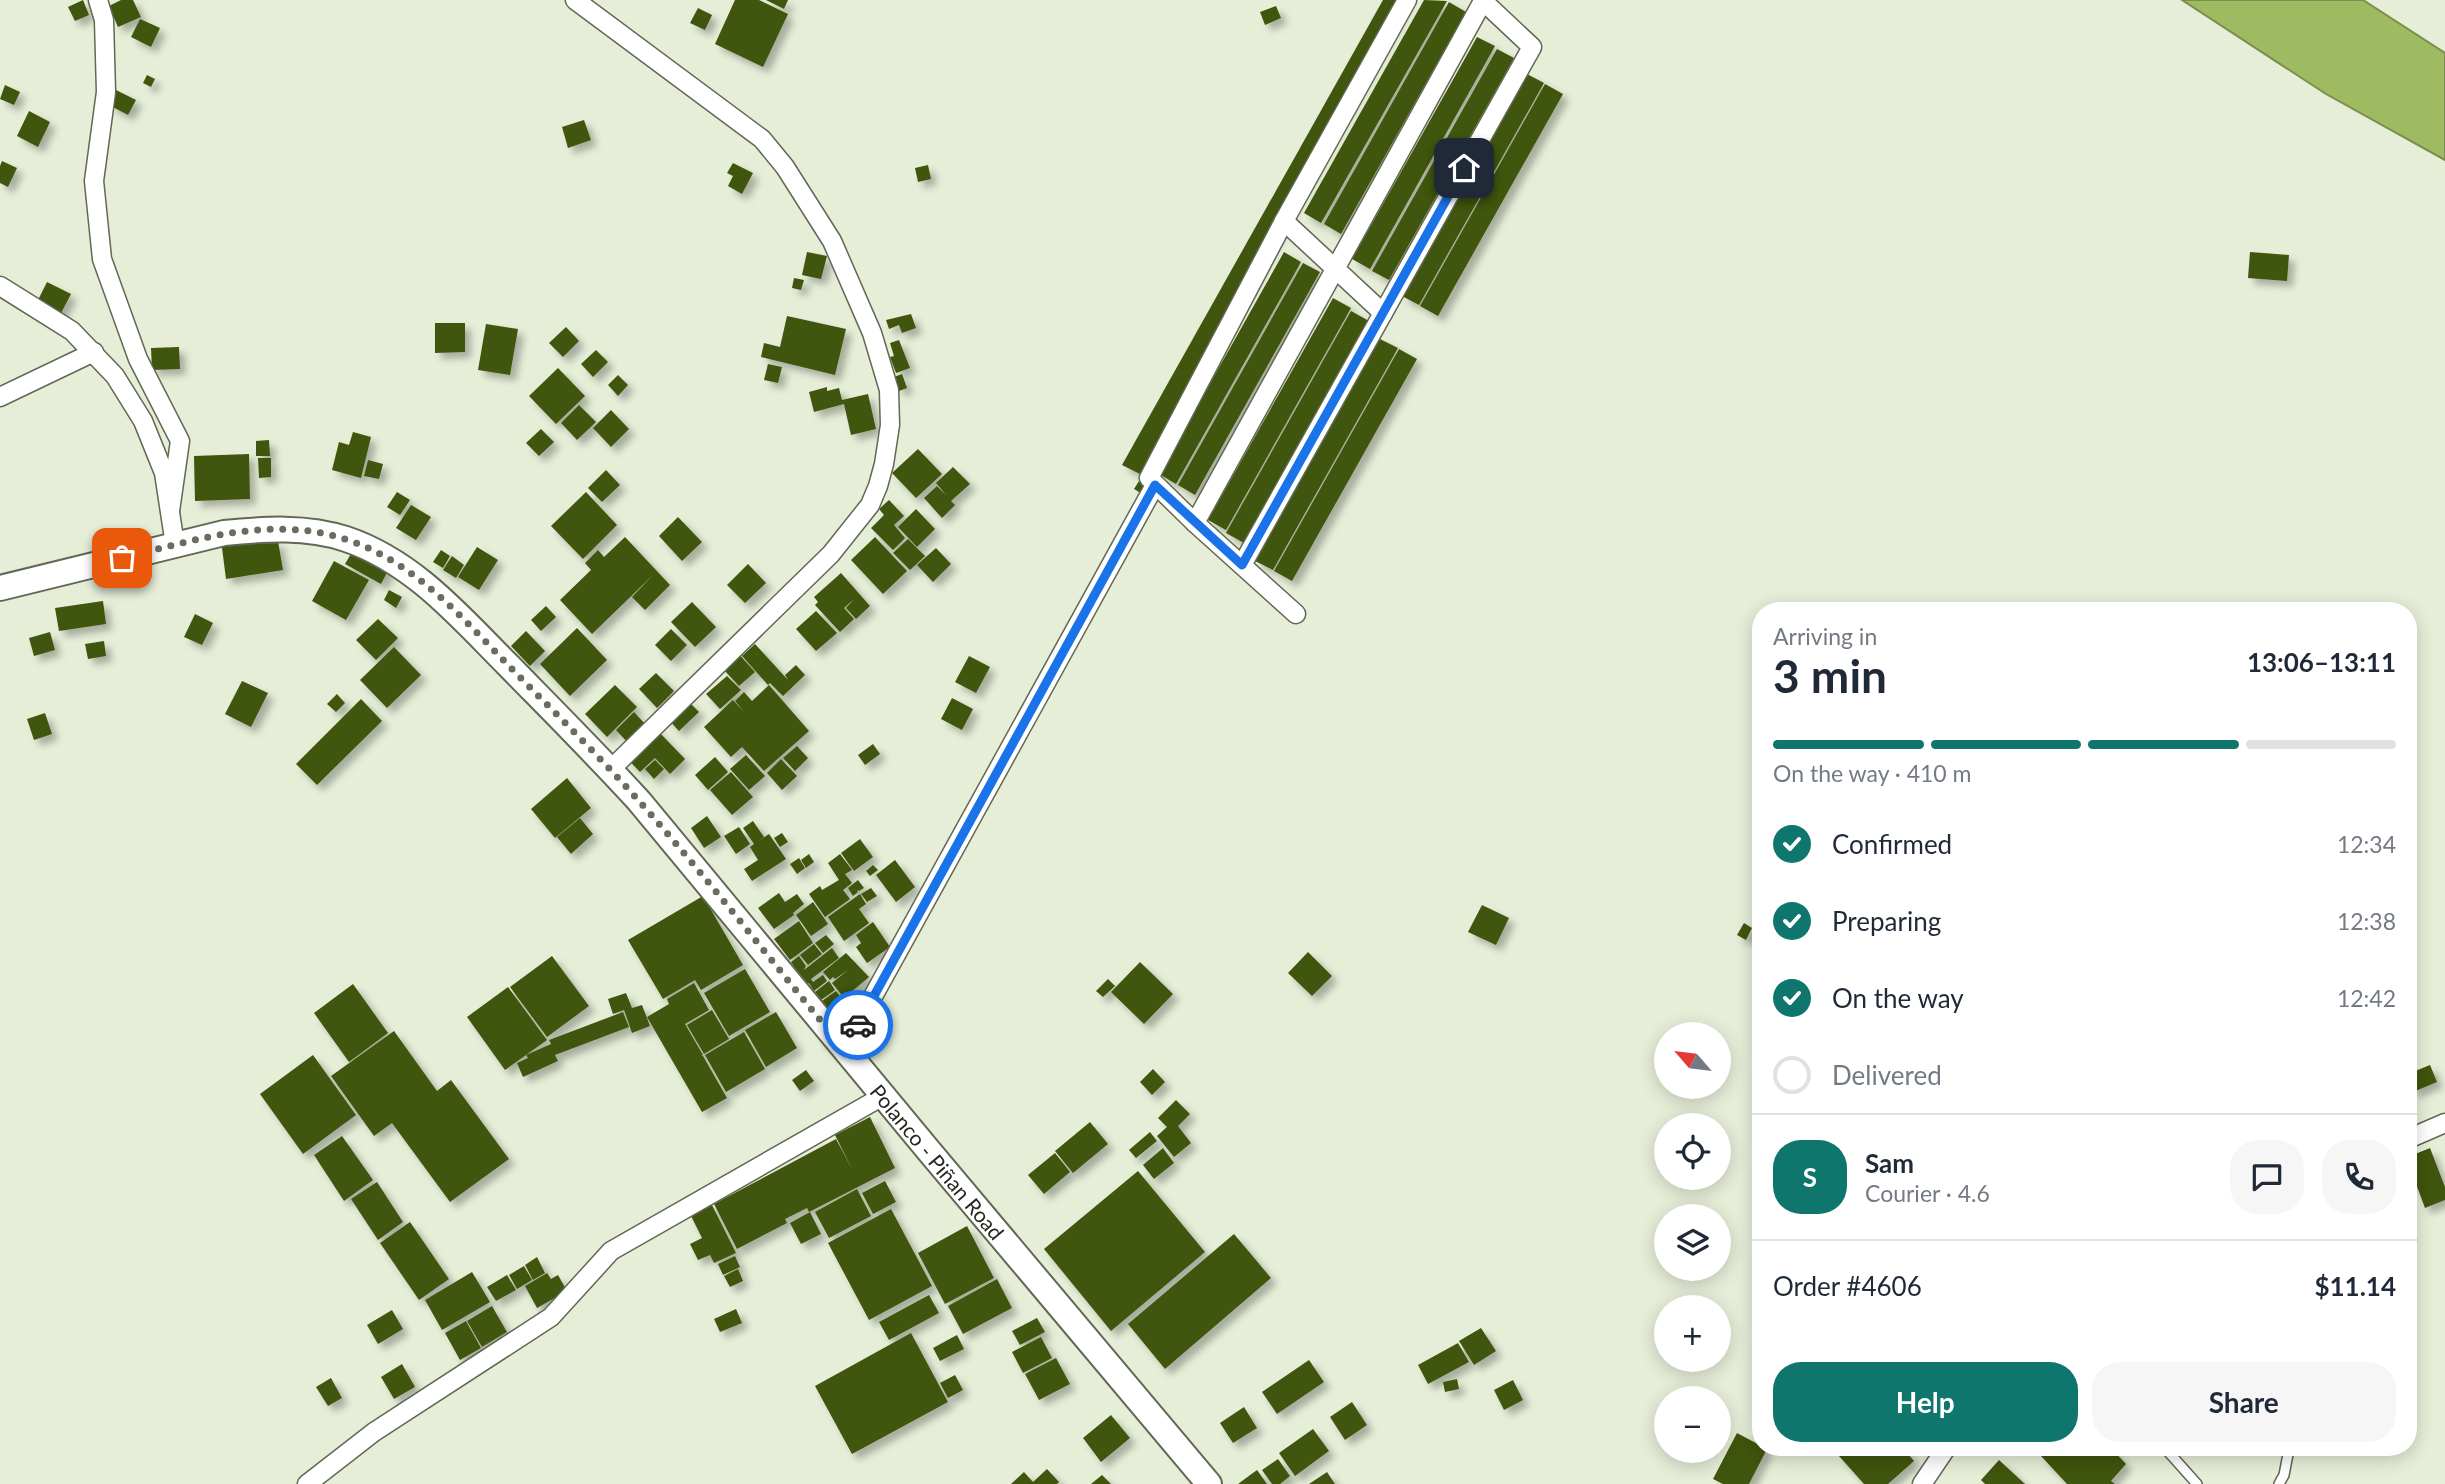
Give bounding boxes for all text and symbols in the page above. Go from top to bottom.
pin [1434,138,1494,198]
icon: home [1445,149,1483,187]
pin [92,528,152,588]
icon: bag [103,539,141,577]
text: Arriving in [1773,622,1877,650]
text: 13:06–13:11 [2247,646,2396,678]
text: 3 min [1773,648,1887,703]
text: On the way · 410 m [1773,759,1972,787]
icon: check [1773,825,1811,863]
text: Confirmed [1832,828,1952,860]
text: 12:34 [2337,830,2396,858]
icon: check [1773,902,1811,940]
text: Preparing [1832,905,1941,937]
text: 12:38 [2337,907,2396,935]
icon: check [1773,979,1811,1017]
text: On the way [1832,982,1964,1014]
text: 12:42 [2337,984,2396,1012]
courier [823,990,893,1060]
icon: car [839,1006,877,1044]
north arrow [1654,1022,1731,1099]
map controls [1654,1022,1731,1463]
text: Delivered [1832,1059,1942,1091]
street label: Polanco - Piñan Road [866,1078,1010,1244]
button: locate [1654,1113,1731,1190]
button: chat [2230,1140,2304,1214]
button: phone [2322,1140,2396,1214]
text: Sam [1865,1147,1914,1179]
text: S [1803,1161,1817,1193]
text: Courier · 4.6 [1865,1179,1990,1207]
button: layers [1654,1204,1731,1281]
text: Order #4606 [1773,1270,1922,1302]
text: $11.14 [2314,1270,2396,1302]
button: + [1654,1295,1731,1372]
button: Help [1773,1362,2078,1442]
button: Share [2092,1362,2396,1442]
button: − [1654,1386,1731,1463]

